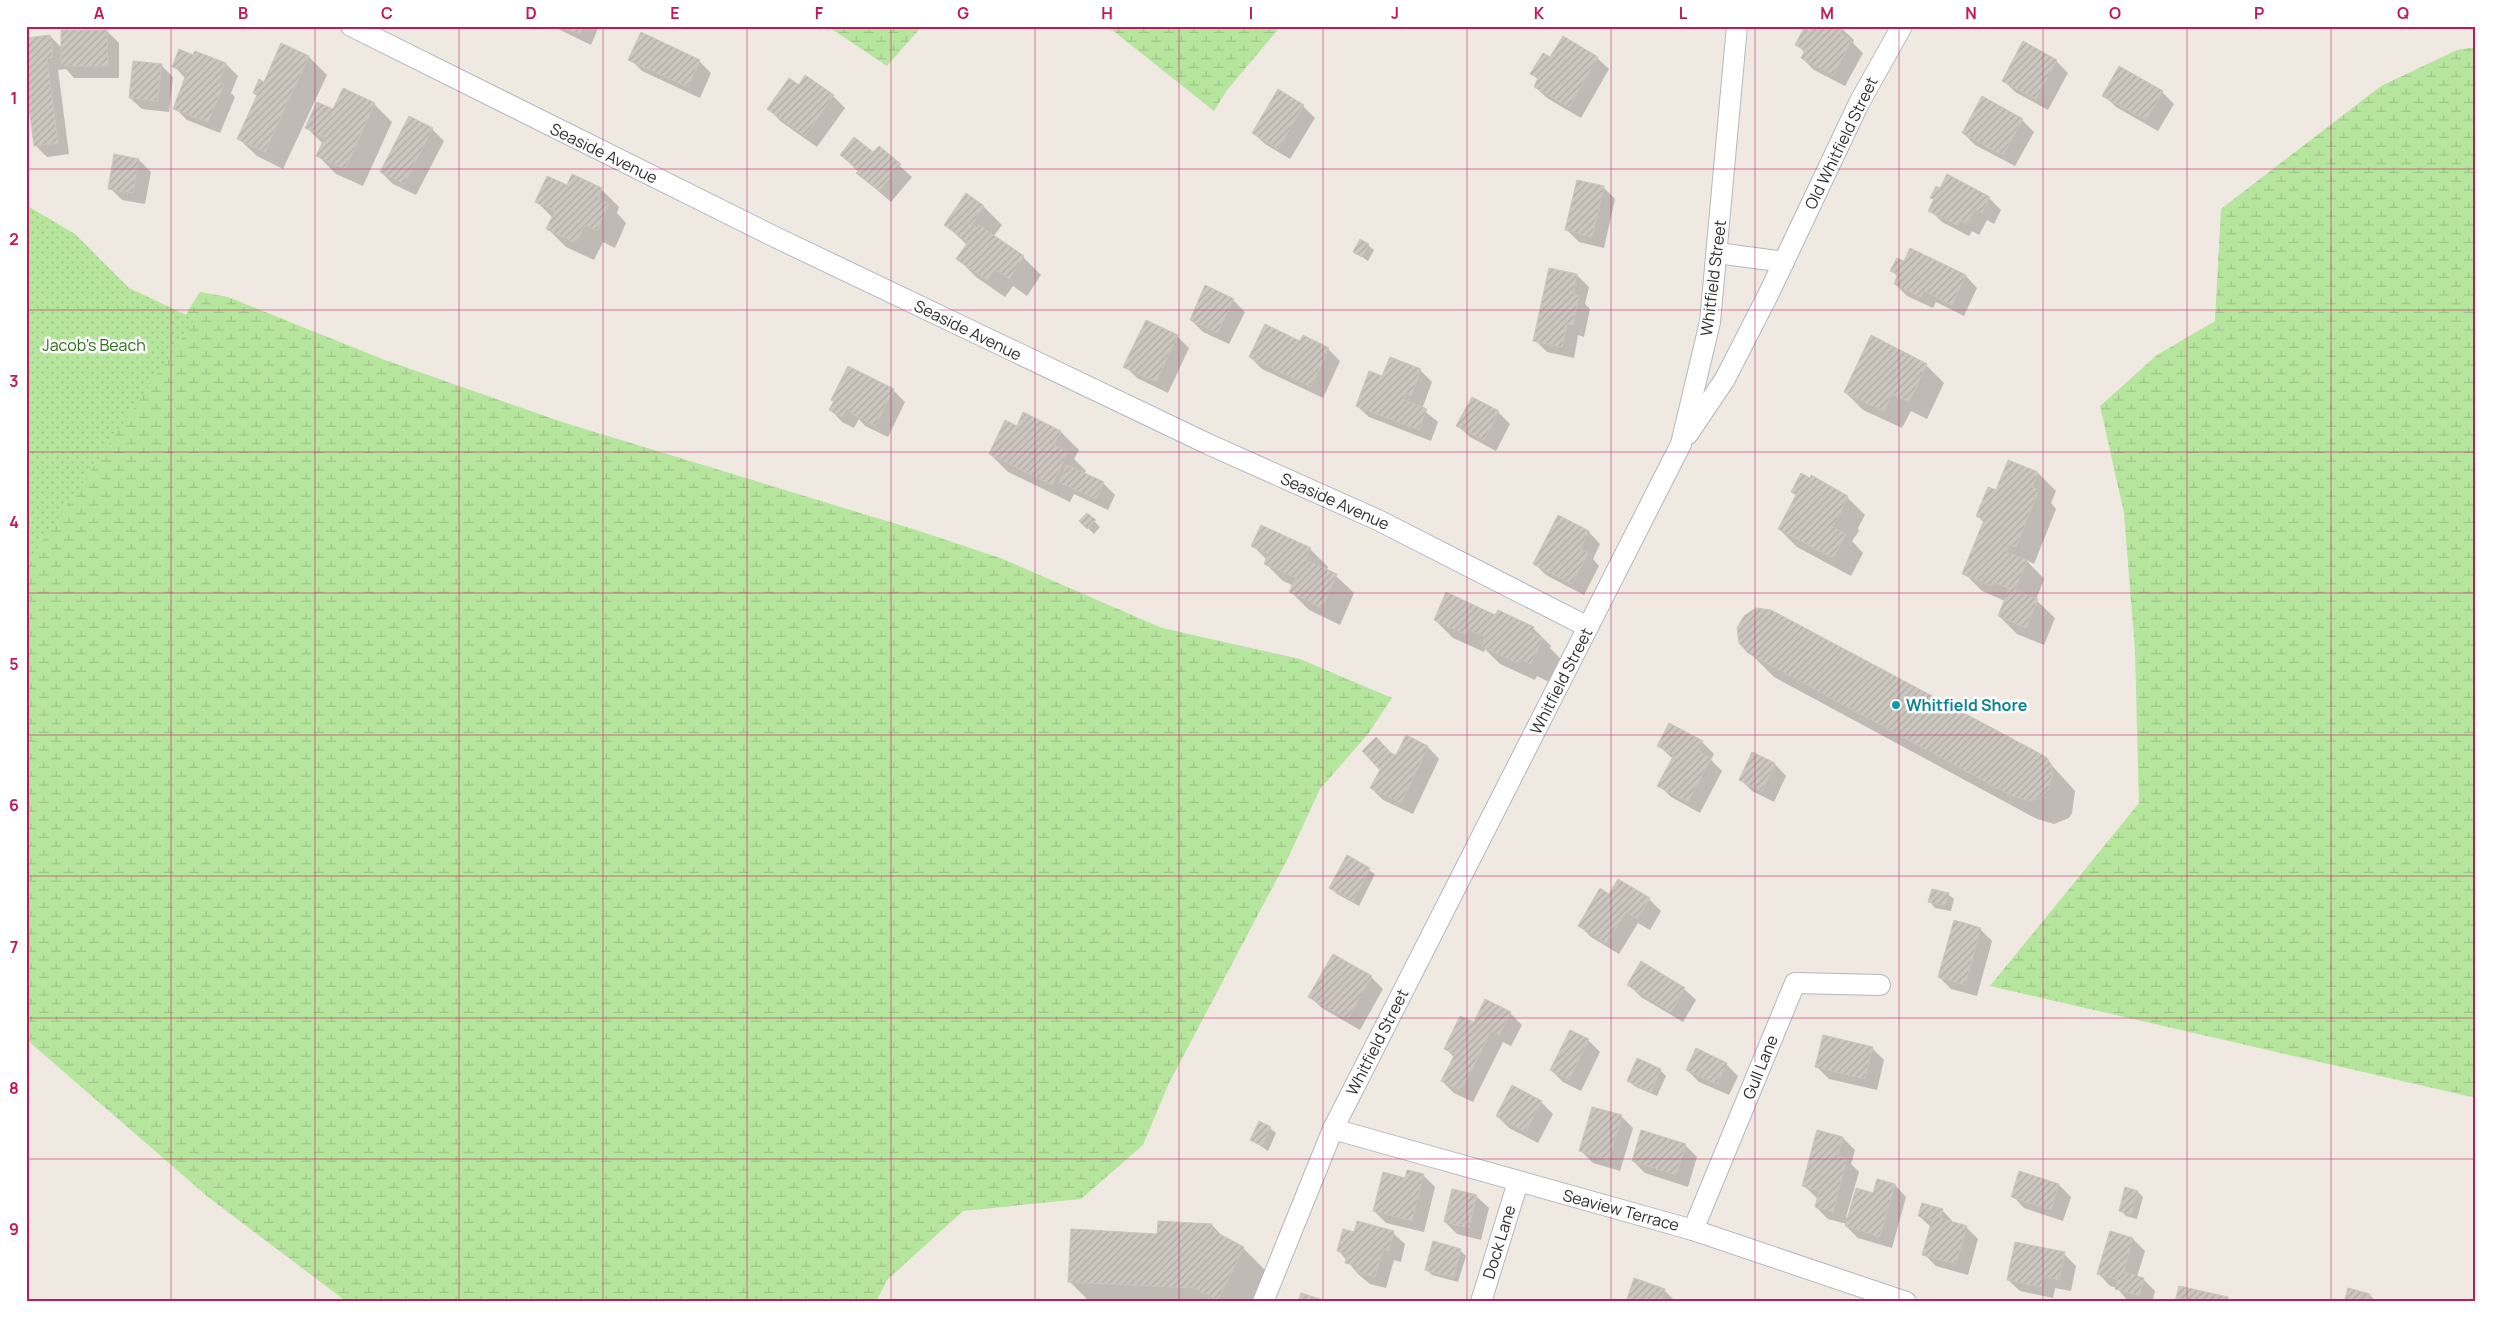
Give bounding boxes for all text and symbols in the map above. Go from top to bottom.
text: A [94,2,105,24]
text: B [238,2,248,24]
text: C [381,2,393,24]
text: D [525,2,537,24]
text: E [670,2,680,24]
text: F [815,2,824,24]
text: G [957,2,969,24]
text: H [1101,2,1113,24]
text: I [1249,2,1253,24]
text: J [1391,2,1399,24]
text: K [1534,2,1545,24]
text: L [1679,2,1688,24]
text: M [1820,2,1834,24]
text: N [1965,2,1977,24]
text: O [2109,2,2121,24]
text: P [2254,2,2264,24]
text: Q [2397,2,2409,24]
street label: Old Whitfield Street [1799,73,1883,213]
text: 1 [10,87,18,109]
street label: Seaside Avenue [547,117,661,189]
street label: Whitfield Street [1695,219,1731,337]
text: 2 [9,228,19,250]
street label: Seaside Avenue [911,294,1025,366]
park label: Jacob's Beach [42,334,146,356]
text: 3 [9,370,19,392]
street label: Seaside Avenue [1277,467,1393,535]
text: 4 [9,511,19,533]
street label: Whitfield Street [1525,624,1597,738]
text: 5 [9,653,19,675]
place label: Whitfield Shore [1906,694,2028,716]
marker: Whitfield Shore [1890,699,1902,711]
text: 6 [9,794,19,816]
text: 7 [10,936,18,958]
street label: Whitfield Street [1341,985,1413,1099]
street label: Gull Lane [1737,1032,1783,1102]
text: 8 [9,1077,19,1099]
street label: Seaview Terrace [1560,1184,1682,1236]
street label: Dock Lane [1477,1202,1521,1282]
text: 9 [9,1218,19,1240]

